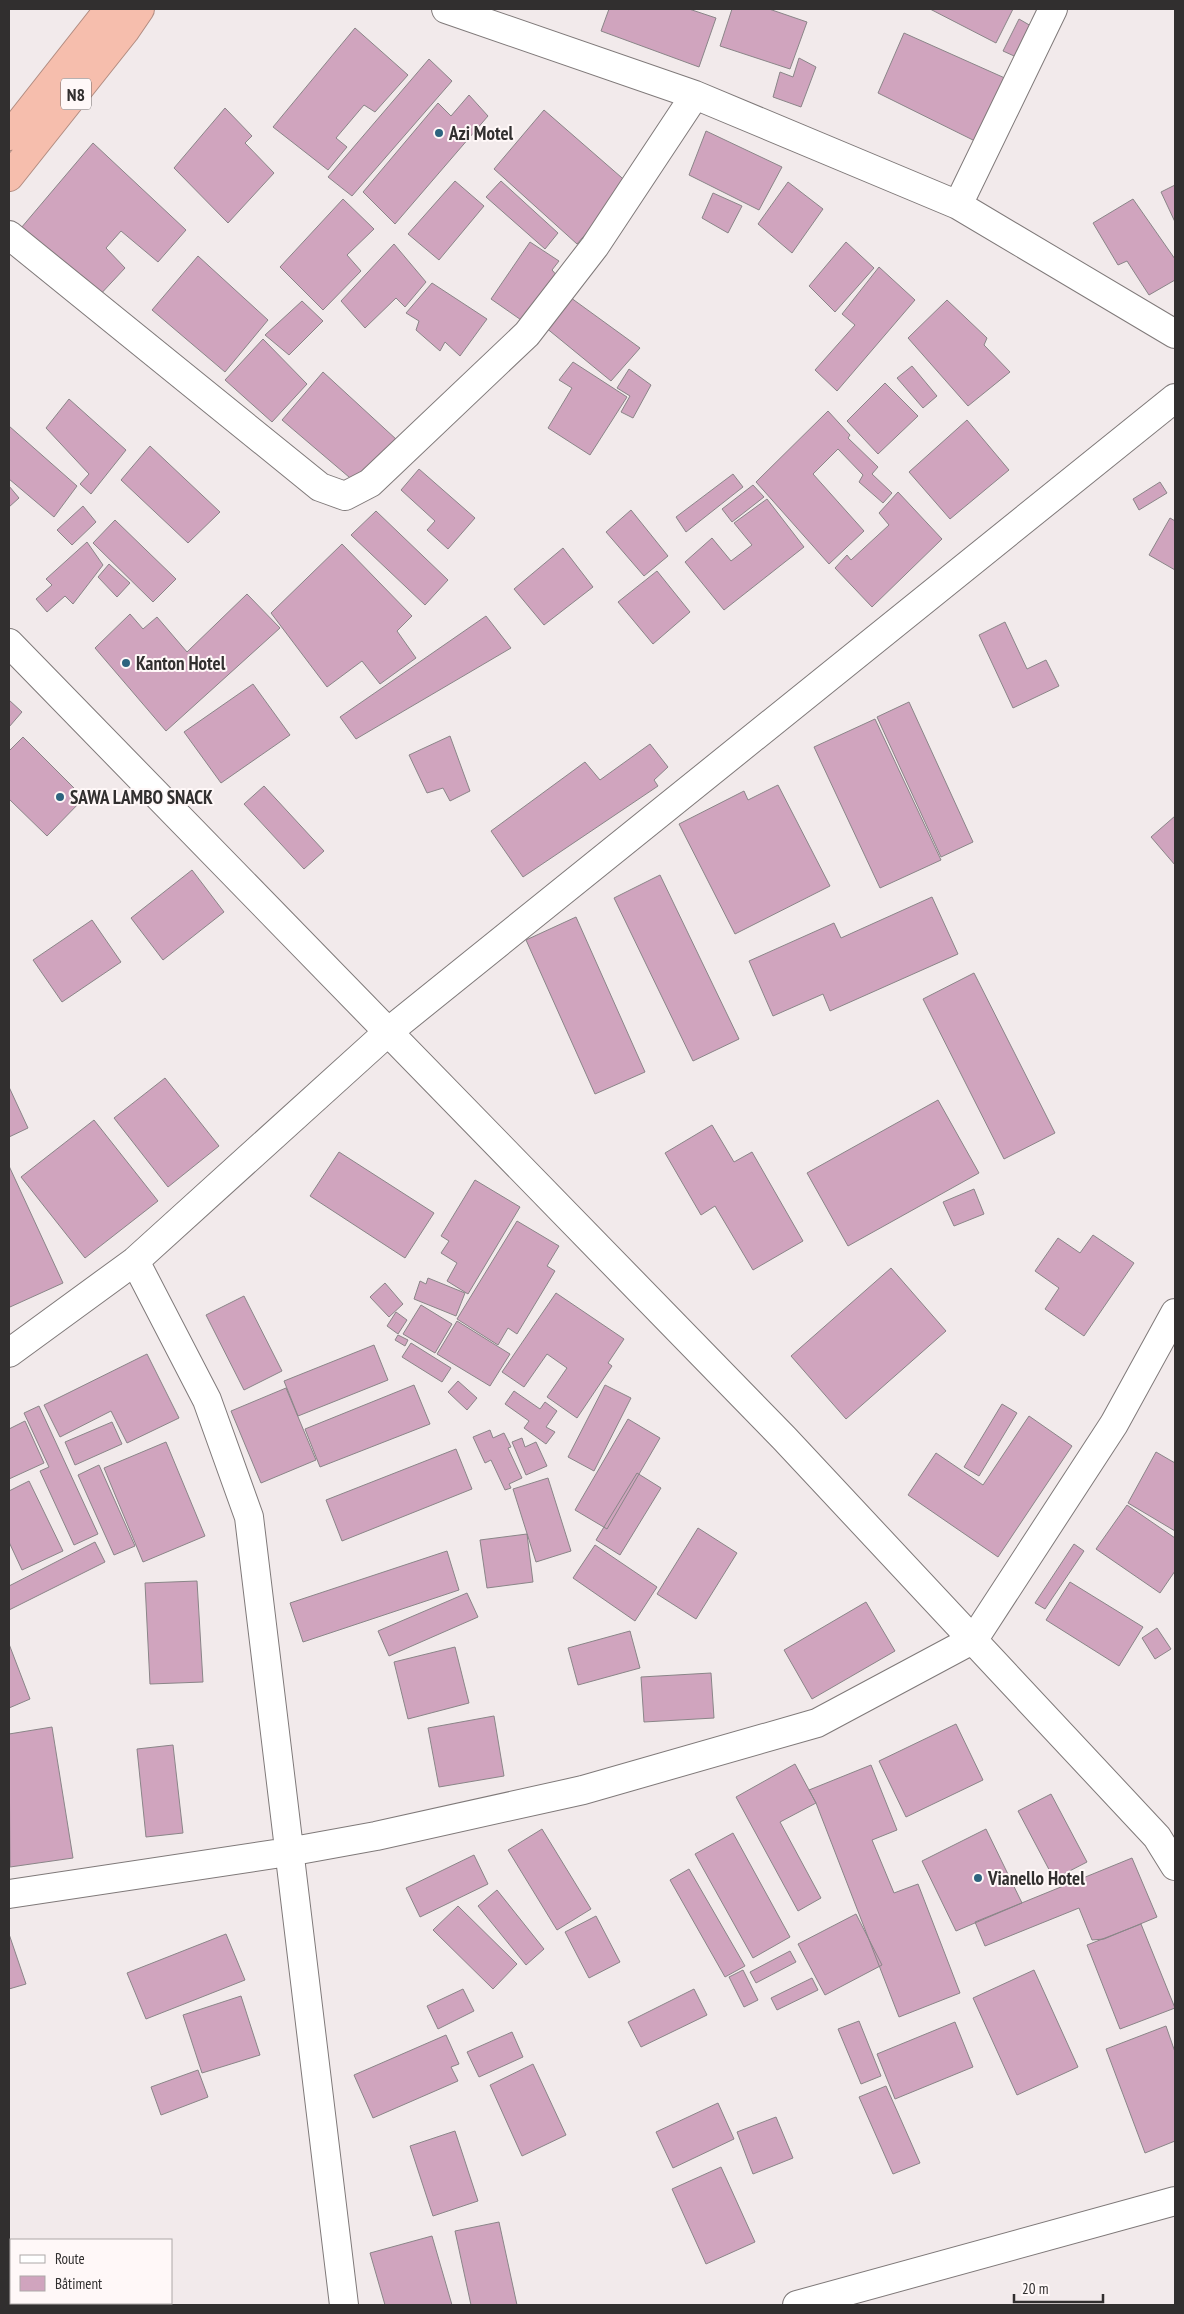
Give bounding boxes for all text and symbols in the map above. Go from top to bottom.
road number: N8 [61,78,91,110]
place label: Azi Motel [448,121,514,145]
marker: Azi Motel [433,127,445,139]
place label: Kanton Hotel [136,651,226,675]
marker: Kanton Hotel [120,657,132,669]
place label: SAWA LAMBO SNACK [70,785,213,809]
marker: SAWA LAMBO SNACK [54,791,66,803]
place label: Vianello Hotel [987,1866,1085,1890]
marker: Vianello Hotel [972,1872,984,1884]
legend [10,2239,172,2304]
text: Route [55,2249,85,2268]
scale bar [1014,2272,1103,2304]
text: Bâtiment [55,2274,102,2293]
text: 20 m [1022,2279,1048,2298]

